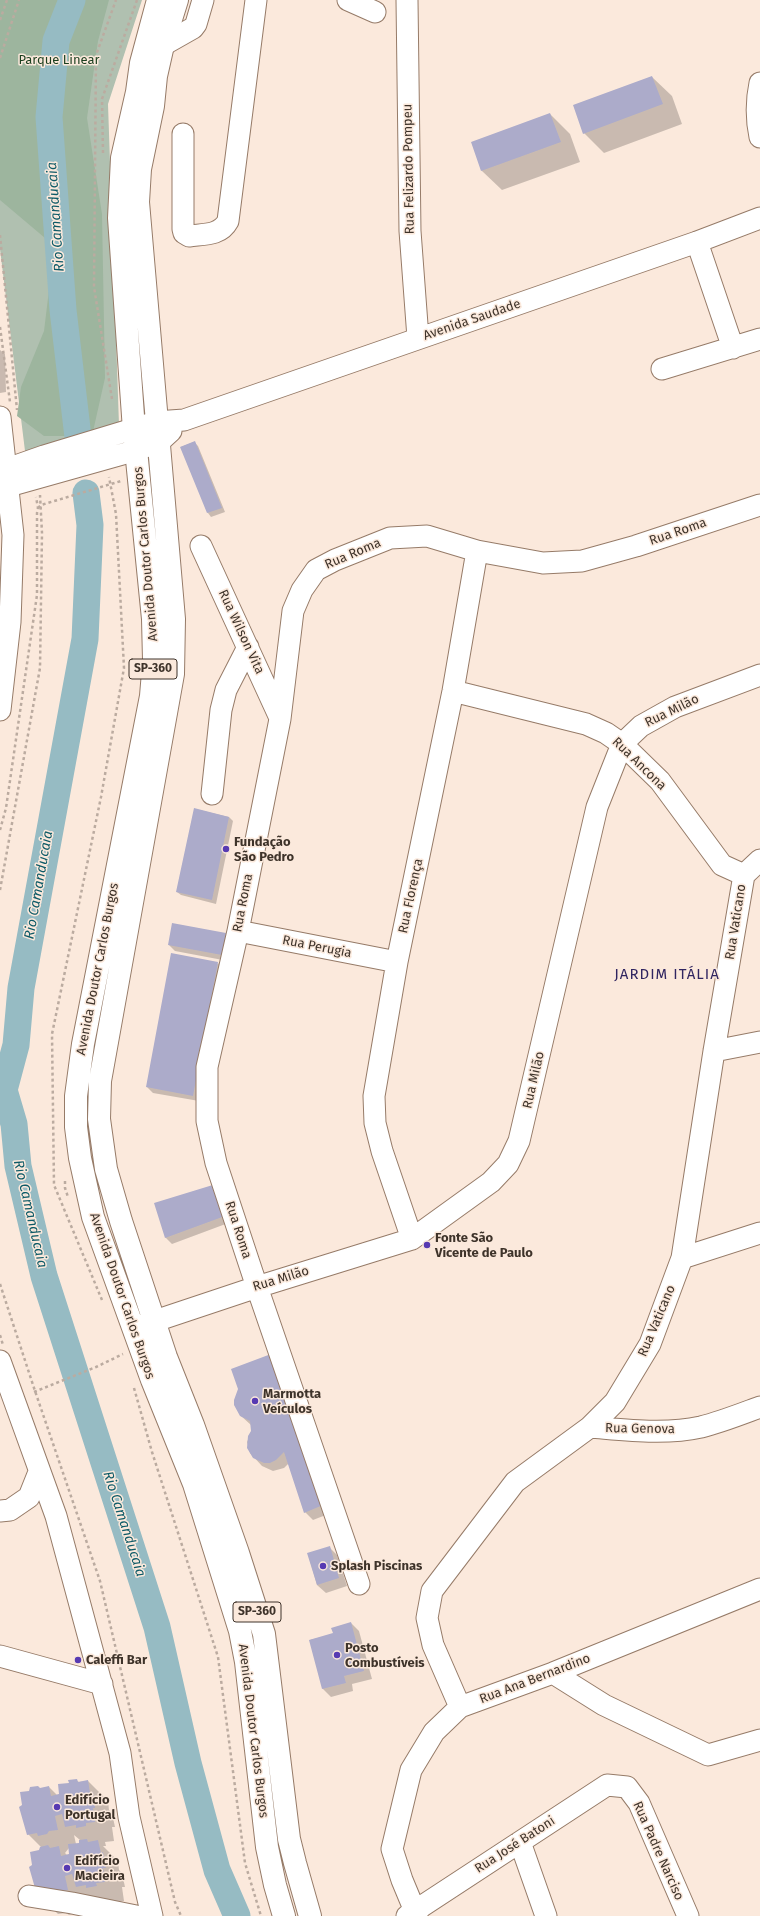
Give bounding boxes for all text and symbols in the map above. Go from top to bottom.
park label: Parque Linear [18,52,100,68]
street label: Rua Felizardo Pompeu [400,104,418,234]
water label: Rio Camanducaia [44,162,68,272]
street label: Avenida Saudade [421,296,523,344]
street label: Avenida Doutor Carlos Burgos [131,466,161,642]
street label: Rua Roma [647,515,709,549]
street label: Rua Roma [323,535,383,573]
street label: Rua Wilson Vita [215,587,267,677]
road number: SP-360 [129,659,177,679]
street label: Rua Milão [642,691,702,731]
street label: Rua Ancona [609,734,669,794]
water label: Rio Camanducaia [21,829,57,941]
place label: Fundação São Pedro [234,834,294,865]
marker: Fundação São Pedro [221,844,231,854]
street label: Rua Florença [395,857,427,935]
street label: Rua Roma [230,872,256,934]
street label: Avenida Doutor Carlos Burgos [74,882,122,1056]
street label: Rua Vaticano [722,883,750,961]
street label: Rua Perugia [281,933,353,961]
district label: JARDIM ITÁLIA [614,966,720,984]
street label: Rua Milão [520,1050,548,1110]
water label: Rio Camanducaia [9,1159,51,1269]
street label: Rua Roma [221,1199,255,1261]
street label: Avenida Doutor Carlos Burgos [86,1211,158,1381]
place label: Fonte São Vicente de Paulo [435,1230,533,1261]
marker: Fonte São Vicente de Paulo [422,1240,432,1250]
street label: Rua Milão [251,1263,311,1295]
street label: Rua Vaticano [635,1283,679,1359]
place label: Marmotta Veículos [263,1386,321,1417]
marker: Marmotta Veículos [250,1396,260,1406]
street label: Rua Genova [605,1421,675,1437]
water label: Rio Camanducaia [99,1469,149,1579]
place label: Splash Piscinas [331,1558,422,1574]
marker: Splash Piscinas [318,1561,328,1571]
road number: SP-360 [233,1602,281,1622]
place label: Posto Combustíveis [345,1640,425,1671]
street label: Avenida Doutor Carlos Burgos [235,1643,271,1819]
marker: Posto Combustíveis [332,1650,342,1660]
street label: Rua Ana Bernardino [477,1651,593,1707]
place label: Caleffi Bar [86,1652,147,1668]
marker: Caleffi Bar [73,1655,83,1665]
place label: Edifício Portugal [65,1792,115,1823]
street label: Rua Padre Narciso [629,1799,687,1903]
marker: Edifício Portugal [52,1802,62,1812]
street label: Rua José Batoni [472,1813,558,1877]
place label: Edifício Macieira [75,1853,125,1884]
marker: Edifício Macieira [62,1863,72,1873]

